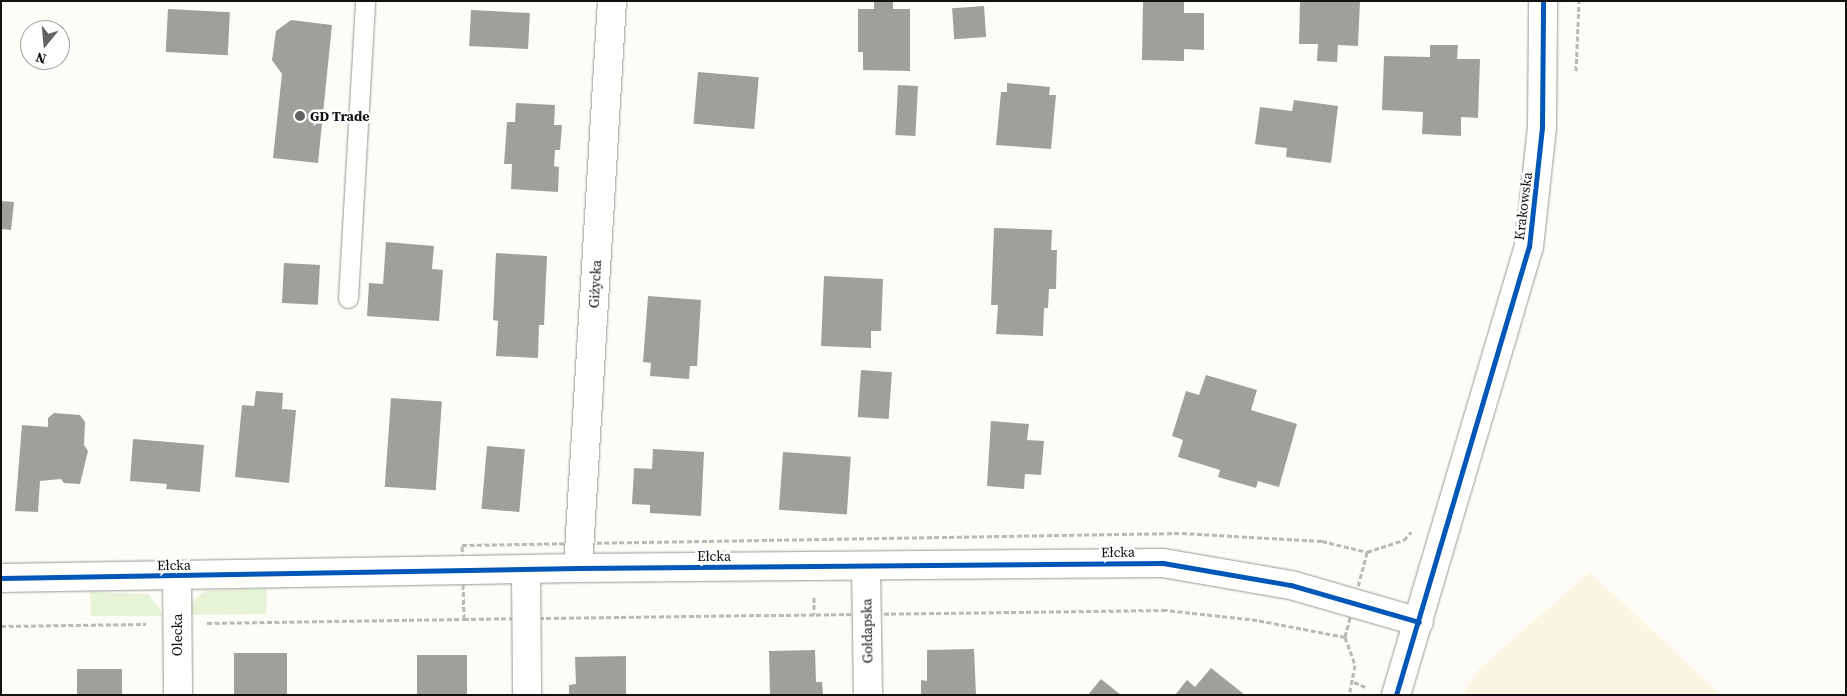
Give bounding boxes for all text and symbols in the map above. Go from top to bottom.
north arrow [20,20,70,70]
text: N [33,47,49,69]
place label: GD Trade [310,108,370,124]
marker: GD Trade [294,110,306,122]
street label: Krakowska [1510,171,1536,241]
street label: Giżycka [585,259,605,309]
street label: Ełcka [1101,543,1135,561]
street label: Ełcka [697,548,731,564]
street label: Ełcka [157,556,191,574]
street label: Gołdapska [858,598,876,664]
street label: Olecka [169,614,185,656]

